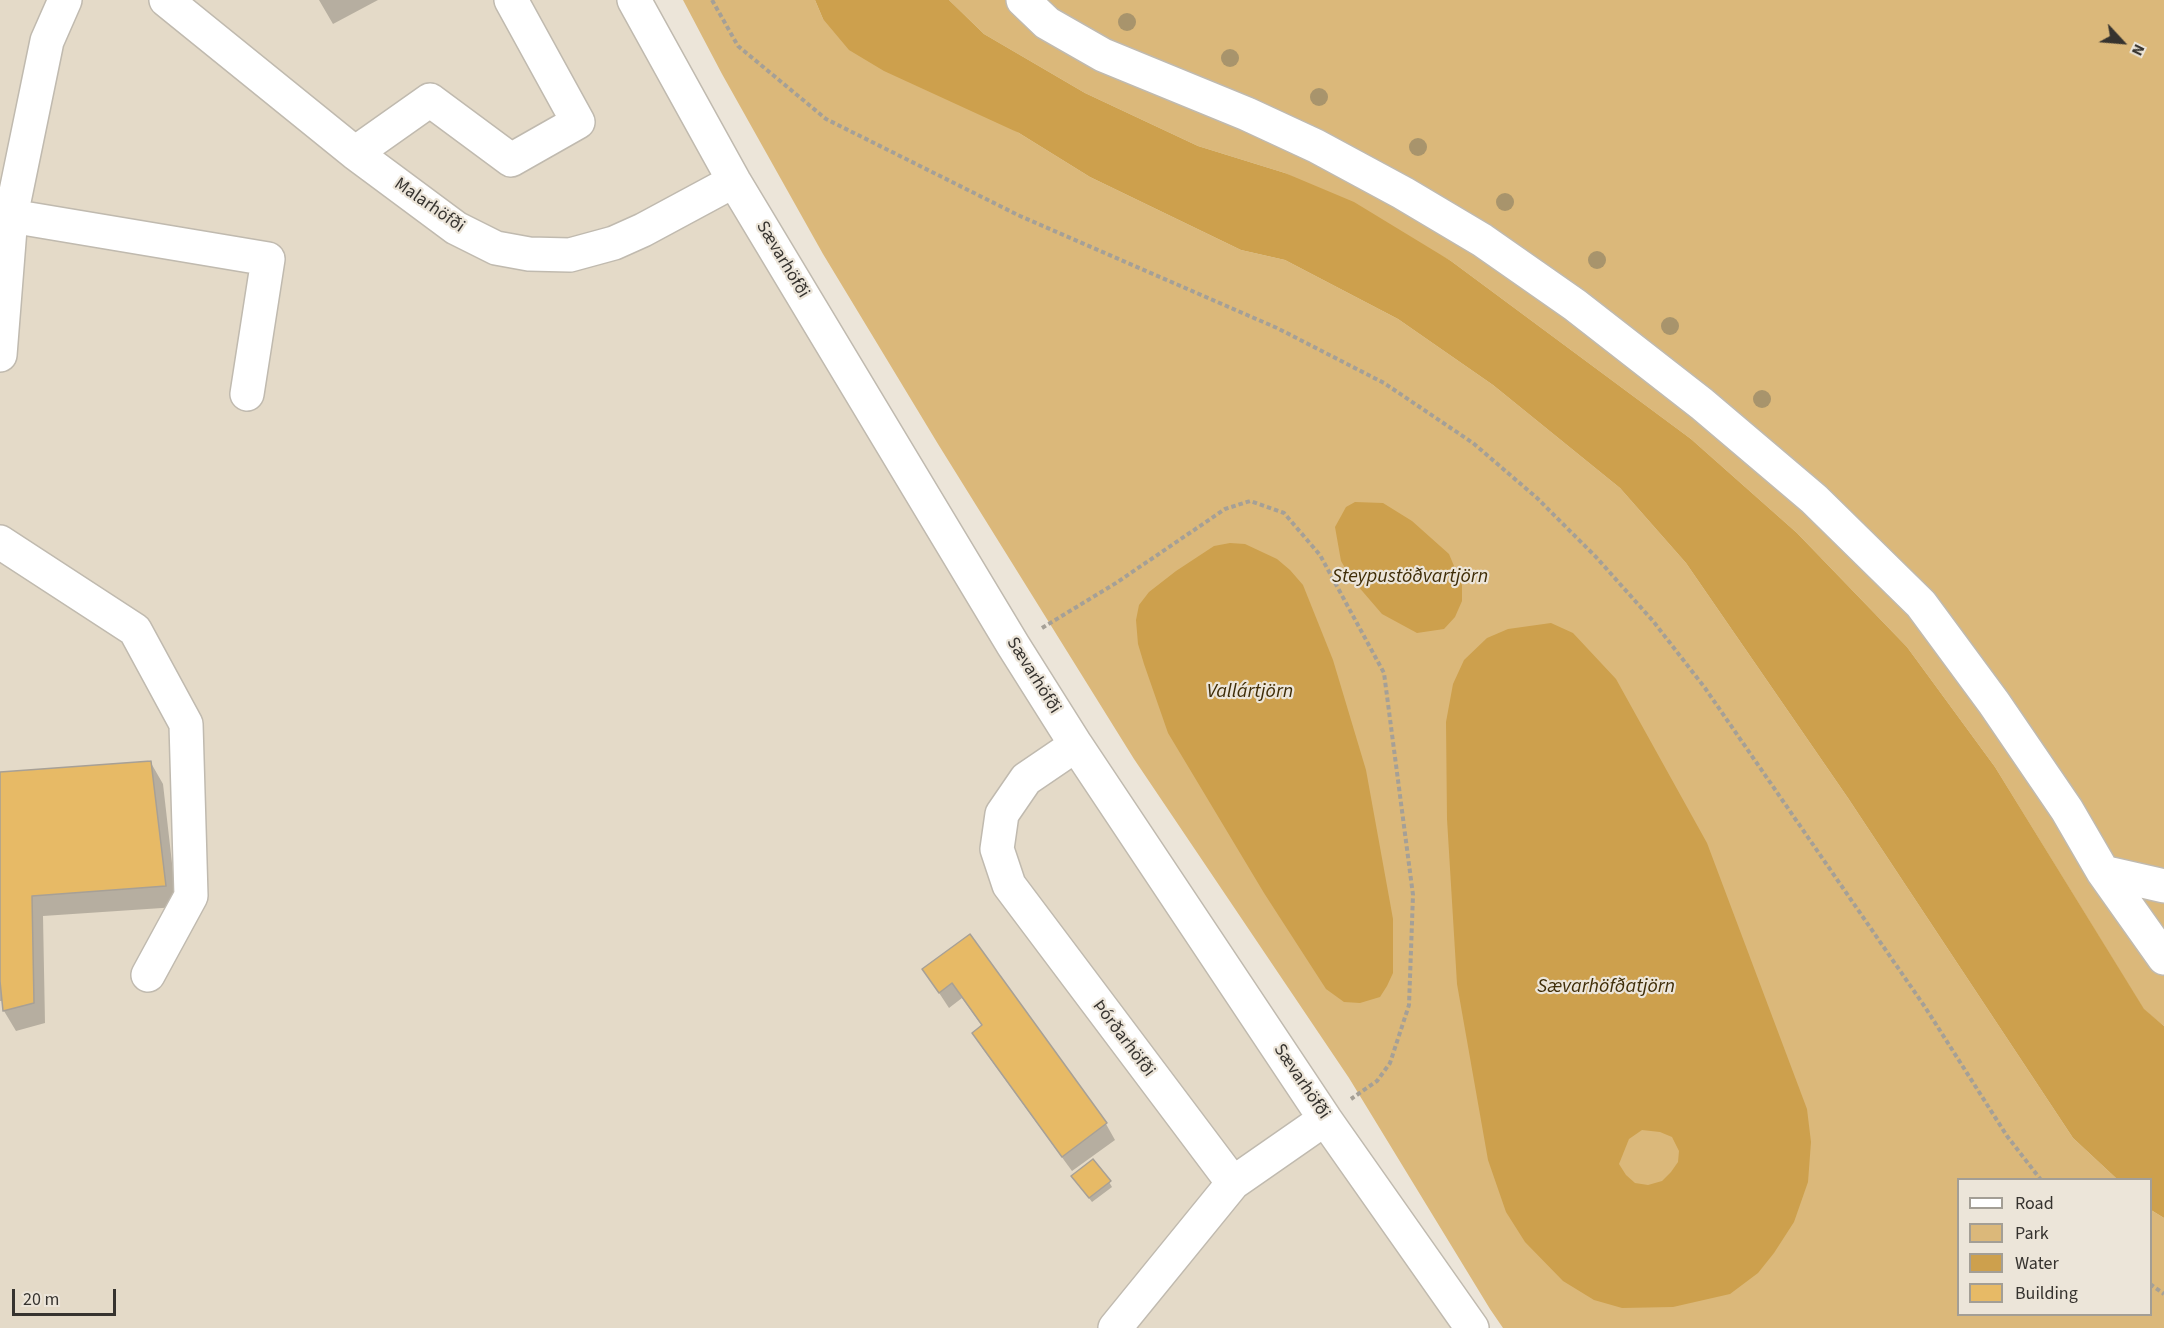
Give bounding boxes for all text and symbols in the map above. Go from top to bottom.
north arrow [2092,12,2152,72]
text: N [2126,40,2150,59]
street label: Malarhöfði [390,174,468,238]
street label: Sævarhöfði [751,218,813,302]
water label: Steypustöðvartjörn [1332,566,1488,590]
street label: Sævarhöfði [1001,634,1065,718]
water label: Vallártjörn [1207,681,1293,705]
water label: Sævarhöfðatjörn [1537,976,1675,1000]
street label: Þórðarhöfði [1087,996,1159,1082]
street label: Sævarhöfði [1268,1040,1334,1124]
legend [1957,1178,2152,1316]
text: Road [2015,1191,2054,1216]
text: Park [2015,1221,2049,1246]
text: Water [2015,1251,2059,1276]
scale bar [15,1277,118,1315]
text: Building [2015,1281,2078,1306]
text: 20 m [23,1287,59,1312]

